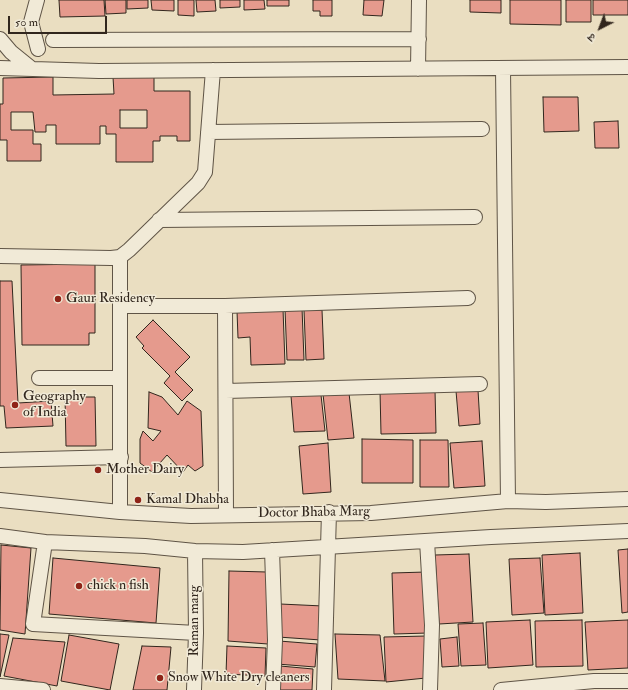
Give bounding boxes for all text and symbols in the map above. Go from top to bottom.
scale bar [10,8,109,34]
north arrow [580,8,620,48]
text: 50 m [15,15,38,30]
text: उ [585,31,598,44]
place label: Gaur Residency [66,291,155,307]
marker: Gaur Residency [53,294,63,304]
place label: Geography of India [23,389,86,422]
marker: Geography of India [10,400,20,410]
place label: Mother Dairy [106,462,184,478]
marker: Mother Dairy [93,465,103,475]
place label: Kamal Dhabha [146,492,229,508]
marker: Kamal Dhabha [133,495,143,505]
street label: Doctor Bhaba Marg [258,504,370,522]
place label: chick n fish [87,578,149,594]
marker: chick n fish [74,581,84,591]
street label: Raman marg [187,585,203,657]
place label: Snow White Dry cleaners [168,670,310,686]
marker: Snow White Dry cleaners [155,673,165,683]

